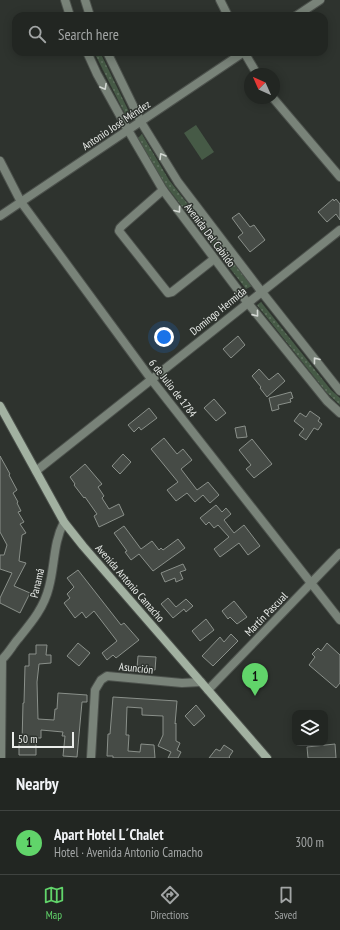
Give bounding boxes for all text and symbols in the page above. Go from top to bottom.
search box [12,12,328,56]
icon: search [26,23,48,45]
text: Search here [58,25,119,44]
north arrow [244,68,280,104]
one-way arrow [99,83,107,90]
street label: Antonio José Méndez [79,97,153,153]
one-way arrow [159,153,167,160]
street label: Avenida Del Cabildo [181,200,239,270]
one-way arrow [173,206,180,213]
street label: Domingo Hermida [187,284,249,338]
one-way arrow [252,309,259,317]
your location [154,327,174,347]
street label: 6 de Julio de 1784 [146,356,200,420]
one-way arrow [313,358,320,365]
street label: Avenida Antonio Camacho [92,541,168,625]
street label: Panamá [27,567,47,599]
street label: Martín Pascual [242,589,291,639]
street label: Asunción [118,659,154,677]
pin: 1 [242,663,268,696]
map controls [292,710,328,746]
button: layers [292,710,328,746]
scale bar [12,730,74,749]
text: 50 m [18,732,37,746]
text: Nearby [16,773,59,795]
text: Apart Hotel L´Chalet [54,825,164,844]
text: 1 [26,834,32,851]
text: 300 m [295,834,324,851]
text: Hotel · Avenida Antonio Camacho [54,844,203,861]
tab: Map [43,884,65,922]
tab: Directions [151,884,189,922]
tab: Saved [274,884,297,922]

